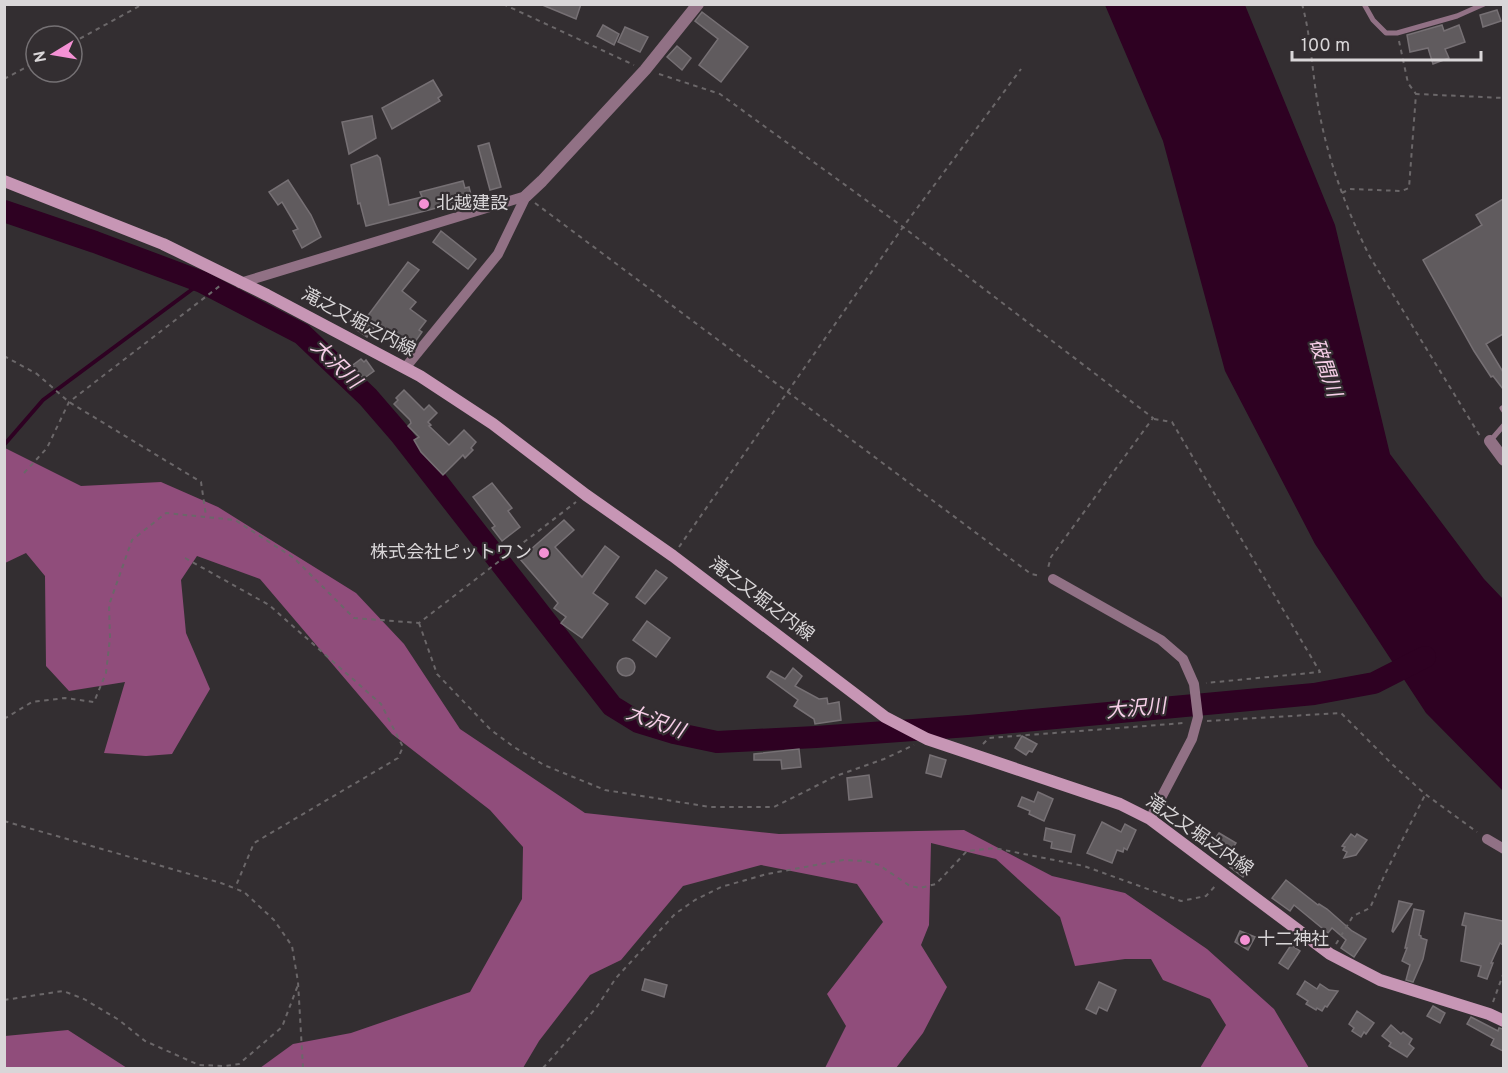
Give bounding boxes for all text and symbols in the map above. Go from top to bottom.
north arrow [24,24,84,84]
scale bar [1292,24,1481,62]
text: 100 m [1301,35,1350,58]
text: N [30,49,52,64]
place label: 北越建設 [436,193,508,216]
marker: 北越建設 [417,197,431,211]
street label: 滝之又堀之内線 [297,283,419,363]
water label: 大沢川 [304,335,367,397]
water label: 破間川 [1302,335,1347,402]
place label: 株式会社ピットワン [370,542,532,565]
marker: 株式会社ピットワン [537,546,551,560]
street label: 滝之又堀之内線 [704,553,818,647]
water label: 大沢川 [1105,694,1169,726]
water label: 大沢川 [622,701,690,746]
street label: 滝之又堀之内線 [1141,790,1257,882]
place label: 十二神社 [1257,929,1329,952]
marker: 十二神社 [1238,933,1252,947]

